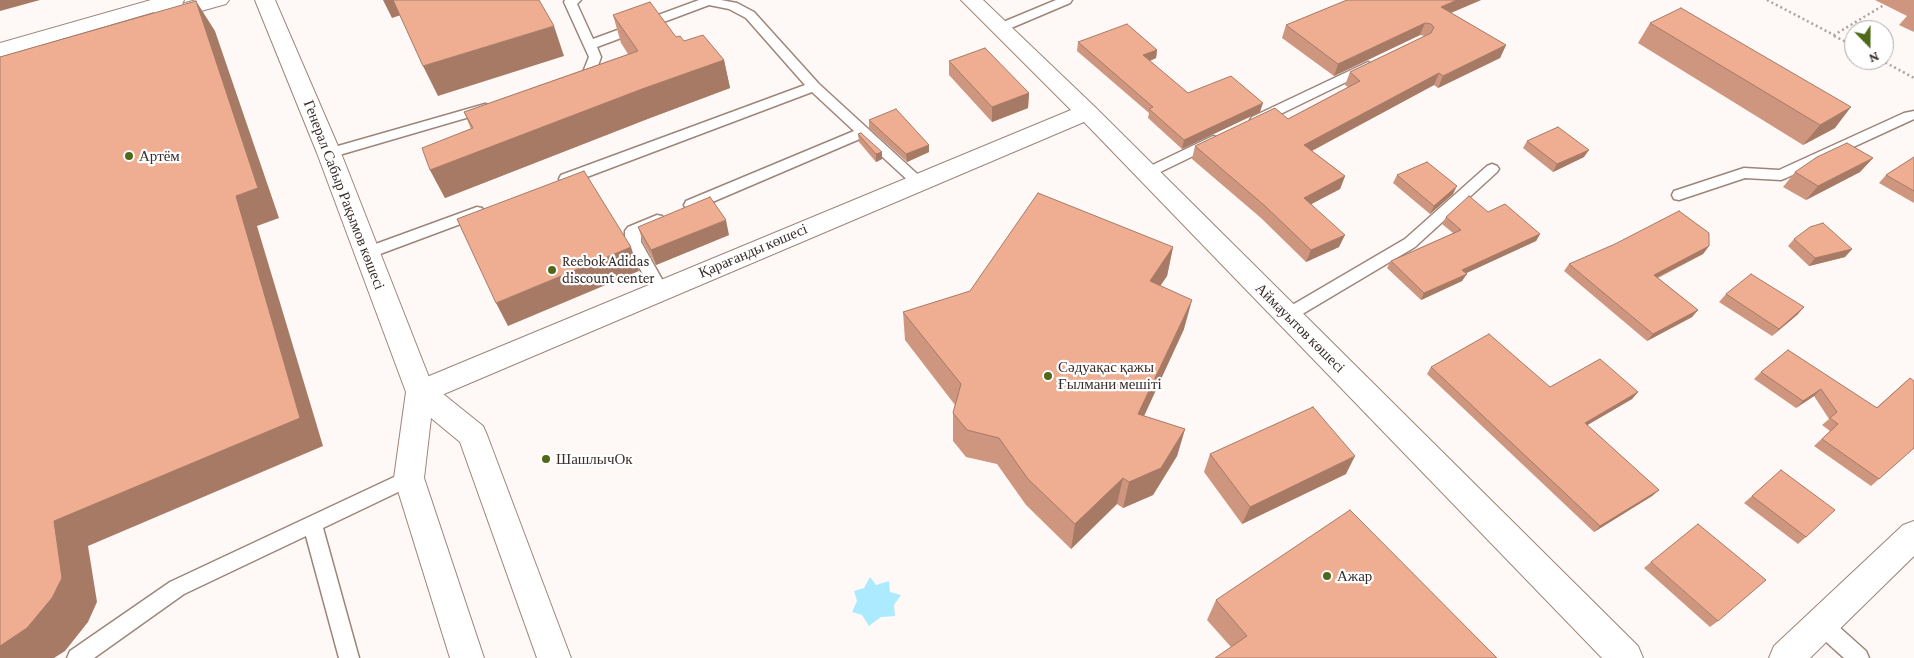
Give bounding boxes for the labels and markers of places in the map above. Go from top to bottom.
place label: Артём [139,147,180,165]
marker: Артём [123,150,135,162]
place label: Reebok Adidas discount center [562,252,655,287]
marker: Reebok Adidas discount center [546,264,558,276]
place label: Сәдуақас қажы Ғылмани мешіті [1058,358,1162,393]
marker: Сәдуақас қажы Ғылмани мешіті [1042,370,1054,382]
place label: ШашлычОк [556,450,633,468]
marker: ШашлычОк [540,453,552,465]
place label: Ажар [1337,567,1372,585]
marker: Ажар [1321,570,1333,582]

